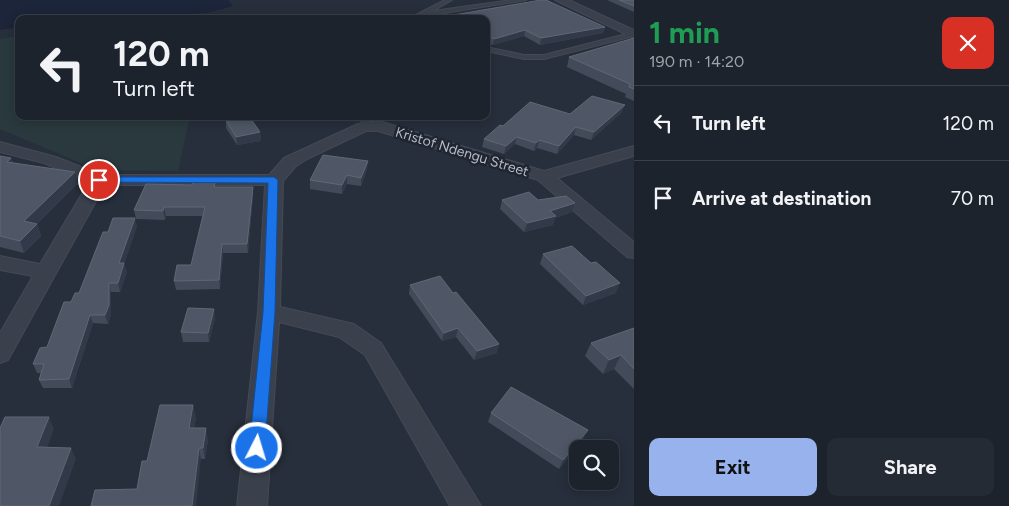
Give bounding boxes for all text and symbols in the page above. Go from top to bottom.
text: 1 min [649,14,720,51]
button: close [942,17,994,69]
text: 120 m [113,33,210,75]
icon: left [30,35,95,100]
text: 190 m · 14:20 [649,52,744,71]
text: Turn left [113,75,195,102]
icon: left [649,109,677,137]
text: Turn left [692,112,766,135]
text: 120 m [942,112,994,135]
street label: Kristof Ndengu Street [393,124,531,180]
pin [78,159,120,201]
icon: arrive [85,166,113,194]
icon: arrive [649,184,677,212]
text: Arrive at destination [692,187,871,210]
text: 70 m [951,187,994,210]
position arrow [230,421,282,473]
button: Exit [649,438,817,496]
button: Share [827,438,994,496]
map controls [569,440,619,490]
button: search [569,440,619,490]

